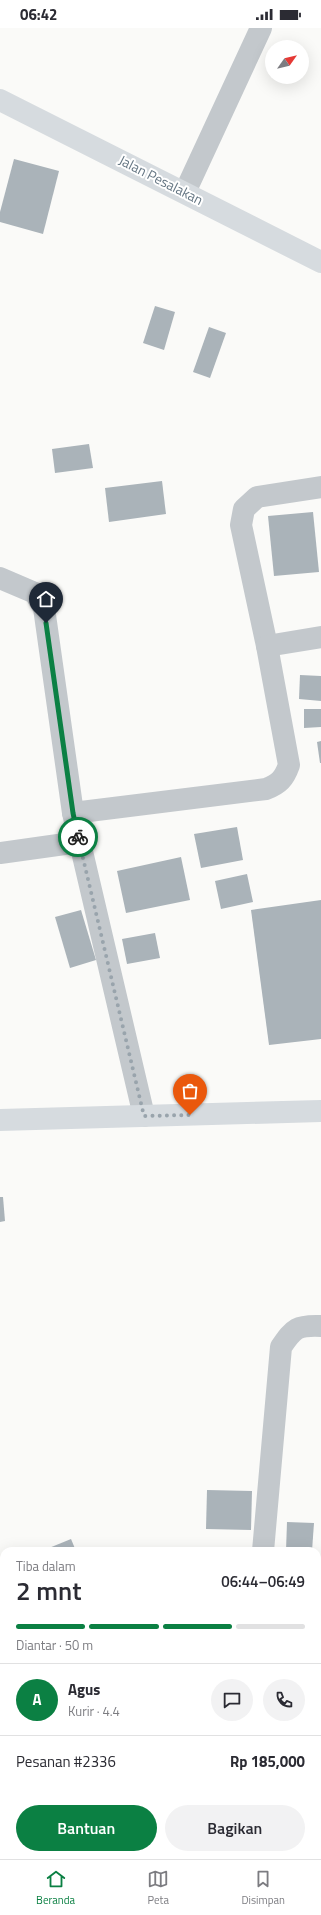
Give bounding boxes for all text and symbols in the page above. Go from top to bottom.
text: 06:42 [20,3,57,26]
north arrow [265,40,309,84]
map controls [265,40,309,84]
street label: Jalan Pesalakan [115,149,207,210]
pin [29,582,63,623]
icon: home [35,588,57,610]
courier [58,817,98,857]
icon: bike [67,826,89,848]
pin [173,1074,207,1115]
icon: bag [179,1080,201,1102]
text: Tiba dalam [16,1556,76,1576]
text: 06:44–06:49 [221,1570,305,1593]
text: 2 mnt [16,1571,82,1610]
text: Diantar · 50 m [16,1635,93,1655]
text: Agus [68,1678,100,1701]
button: chat [211,1679,253,1721]
button: phone [263,1679,305,1721]
text: A [32,1688,42,1711]
text: Kurir · 4.4 [68,1701,120,1721]
text: Pesanan #2336 [16,1750,116,1773]
text: Rp 185,000 [230,1750,305,1773]
button: Bantuan [16,1805,157,1851]
button: Bagikan [165,1805,305,1851]
tab: Beranda [36,1868,75,1908]
tab: Peta [147,1868,169,1908]
tab: Disimpan [241,1868,285,1908]

